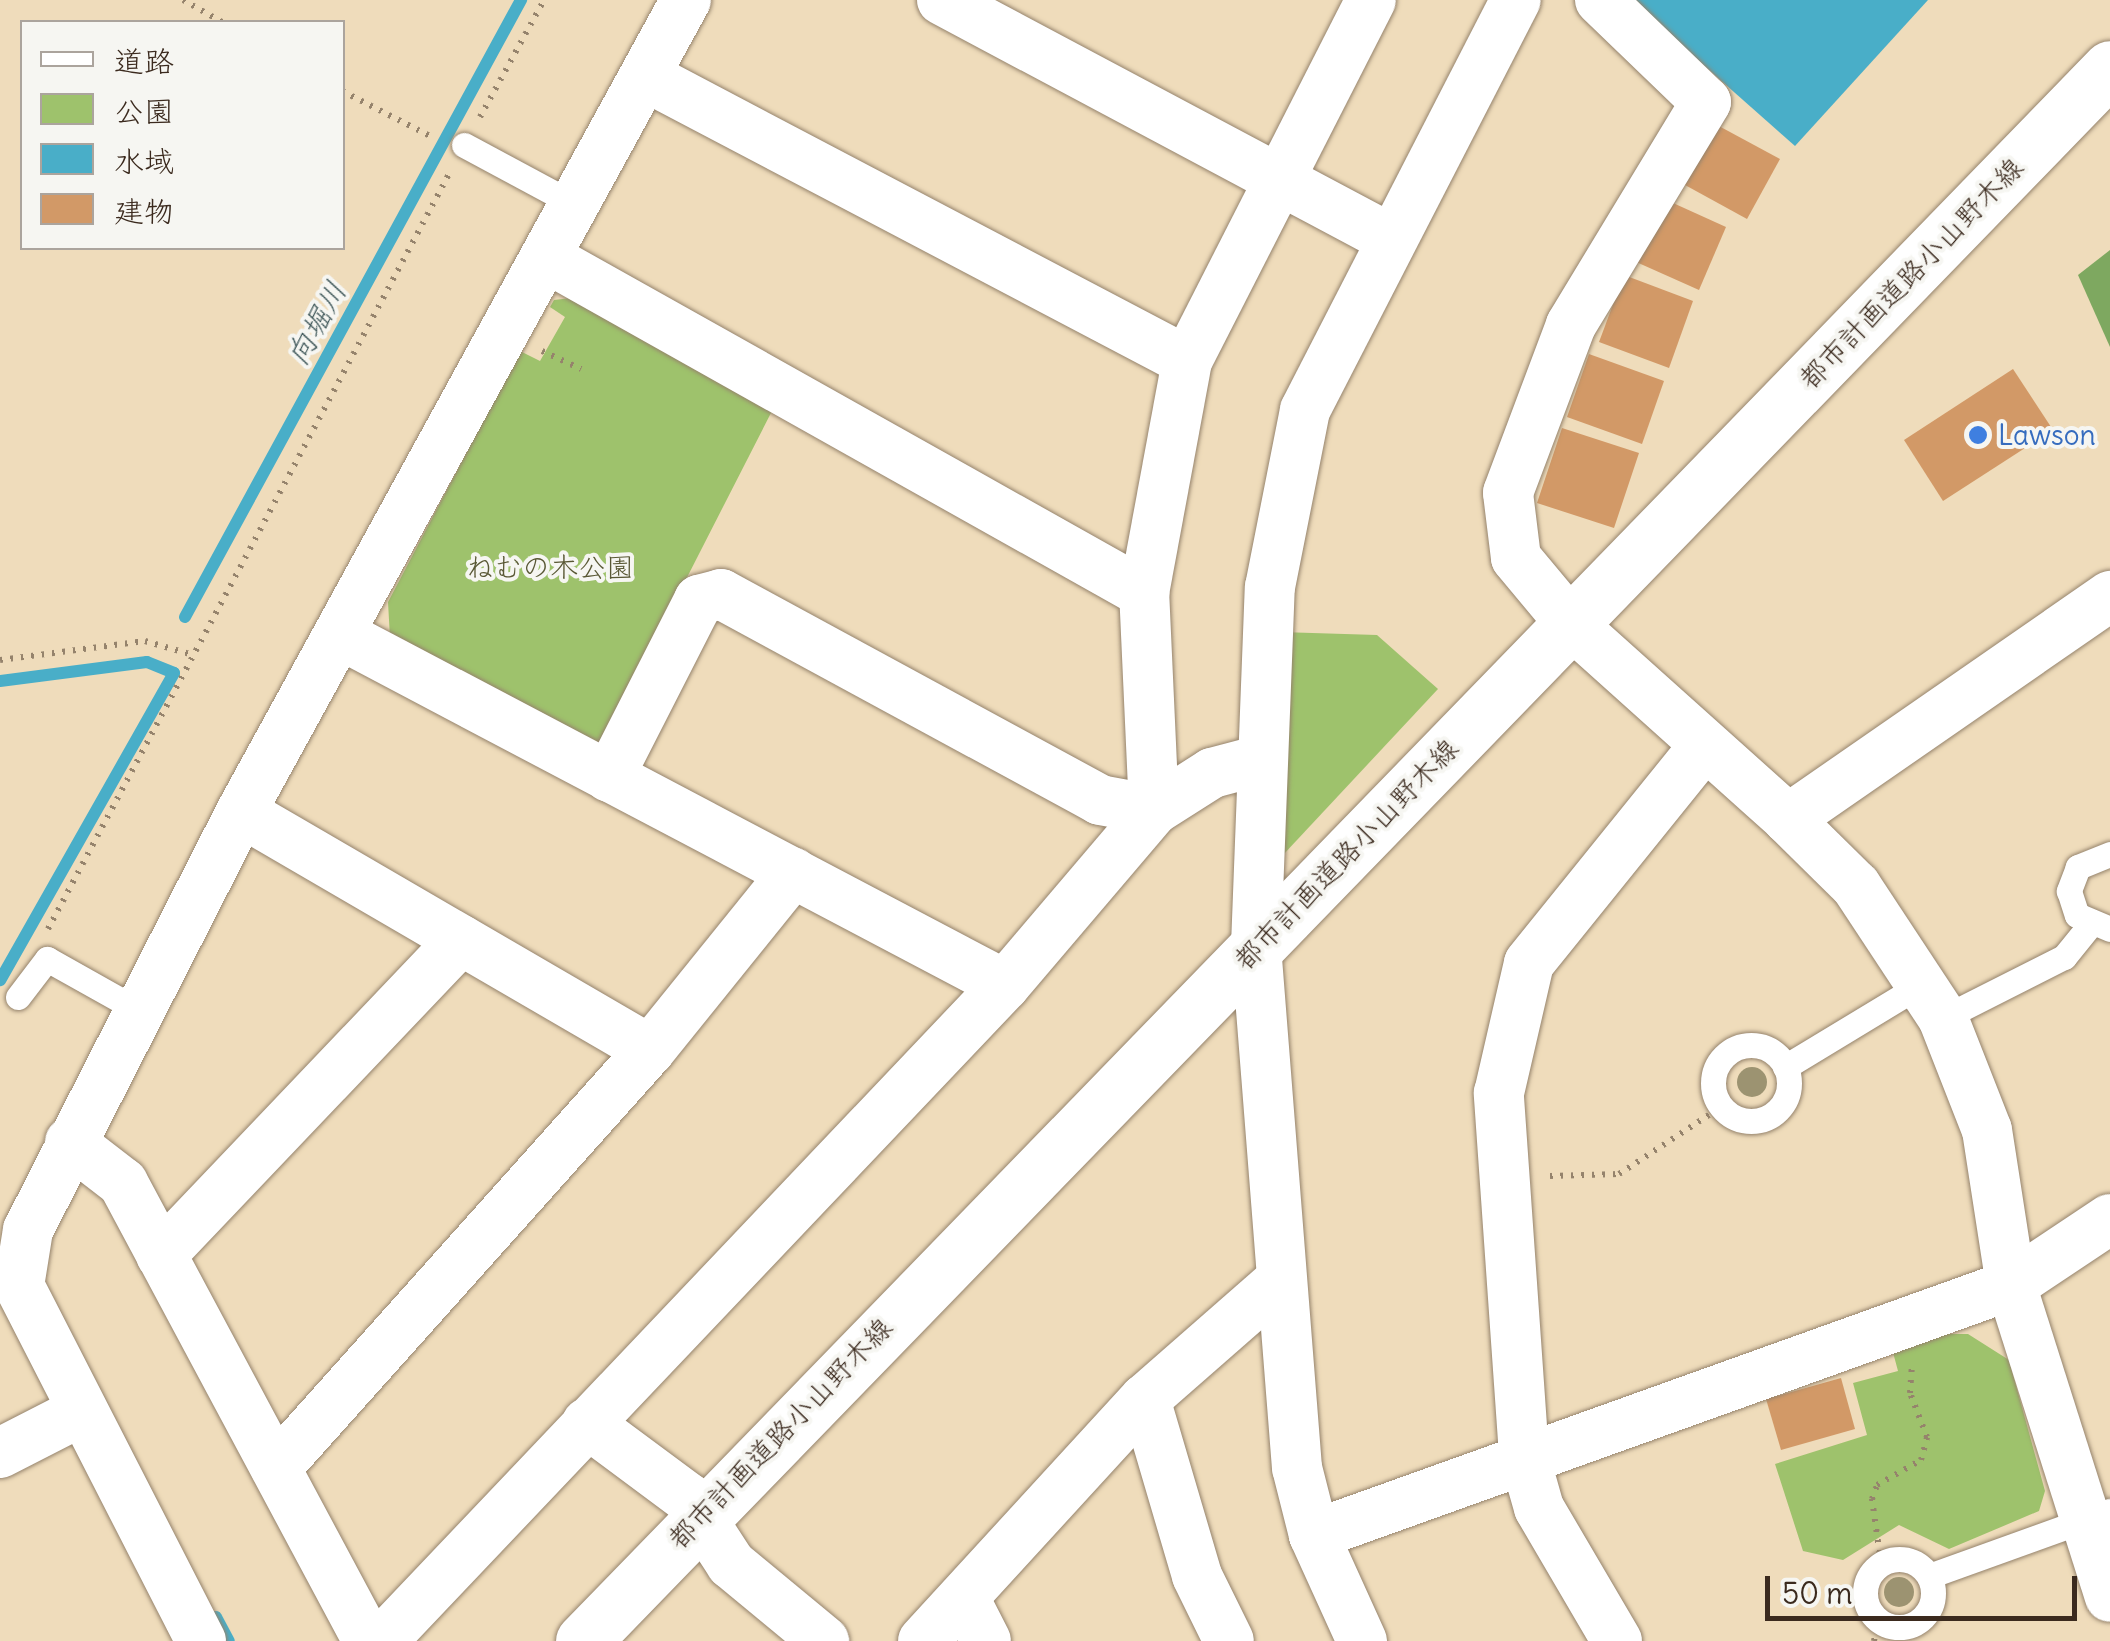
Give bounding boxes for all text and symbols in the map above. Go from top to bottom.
legend [20,20,345,250]
text: 道路 [114,42,174,80]
text: 公園 [114,92,174,130]
text: 水域 [114,142,174,180]
street label: 都市計画道路小山野木線 [1792,151,2030,395]
text: 建物 [114,192,174,230]
water label: 向堀川 [278,275,354,371]
place label: Lawson [1998,418,2096,452]
marker: Lawson [1967,424,1989,446]
park label: ねむの木公園 [466,550,634,584]
street label: 都市計画道路小山野木線 [1227,732,1465,976]
street label: 都市計画道路小山野木線 [661,1311,899,1555]
scale bar [1770,1556,2082,1618]
text: 50 m [1782,1574,1852,1612]

